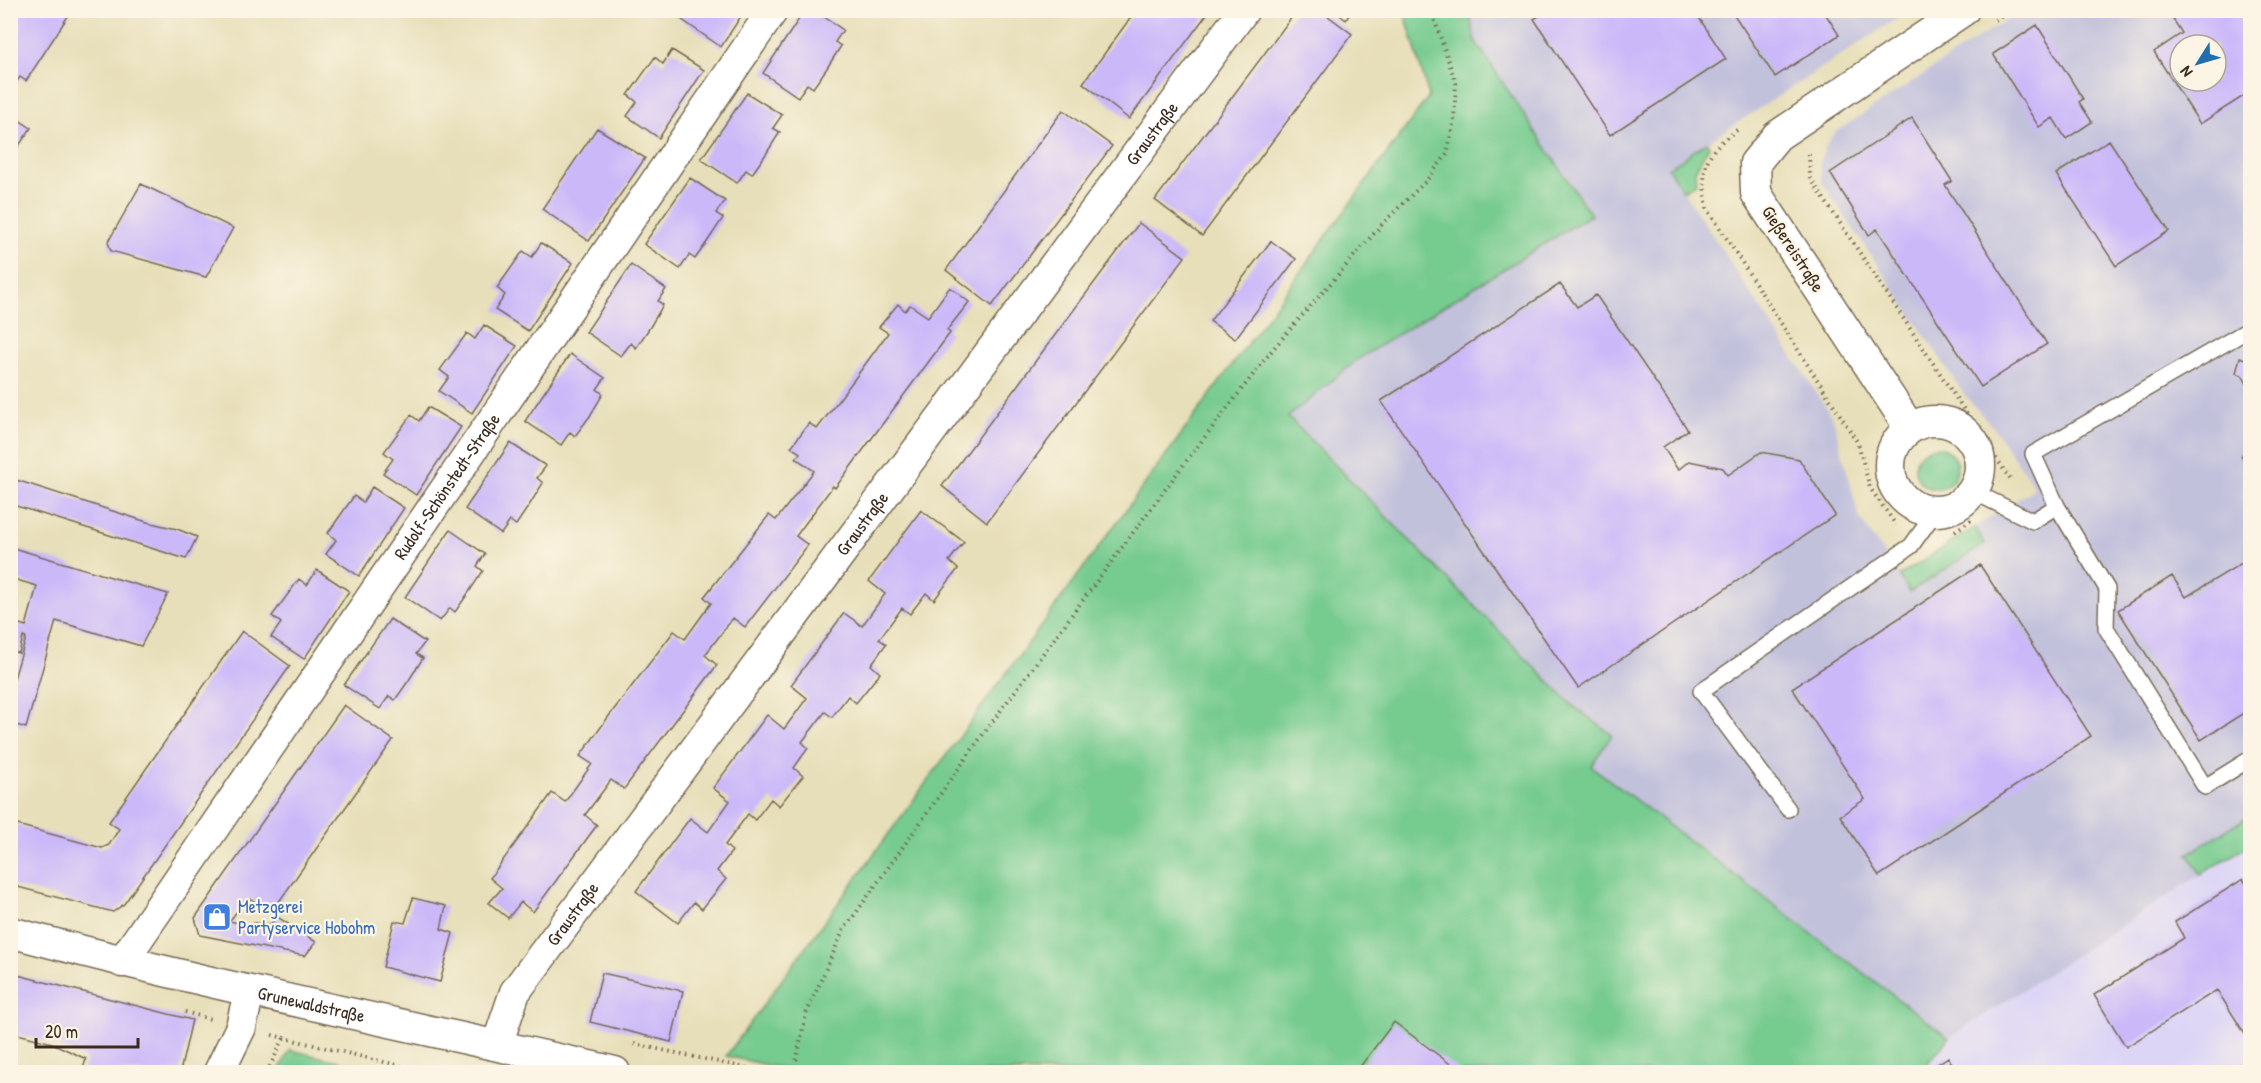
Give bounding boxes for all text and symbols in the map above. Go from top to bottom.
north arrow [2168,33,2228,93]
text: N [2174,62,2197,82]
street label: Graustraße [1120,96,1184,170]
street label: Gießereistraße [1756,201,1831,297]
street label: Rudolf-Schönstedt-Straße [388,408,506,564]
street label: Graustraße [830,487,894,561]
street label: Graustraße [540,877,604,951]
place label: Metzgerei Partyservice Hobohm [238,894,375,940]
shop icon: Metzgerei Partyservice Hobohm [201,901,233,933]
street label: Grunewaldstraße [255,980,367,1028]
scale bar [36,1011,138,1049]
text: 20 m [45,1019,78,1044]

